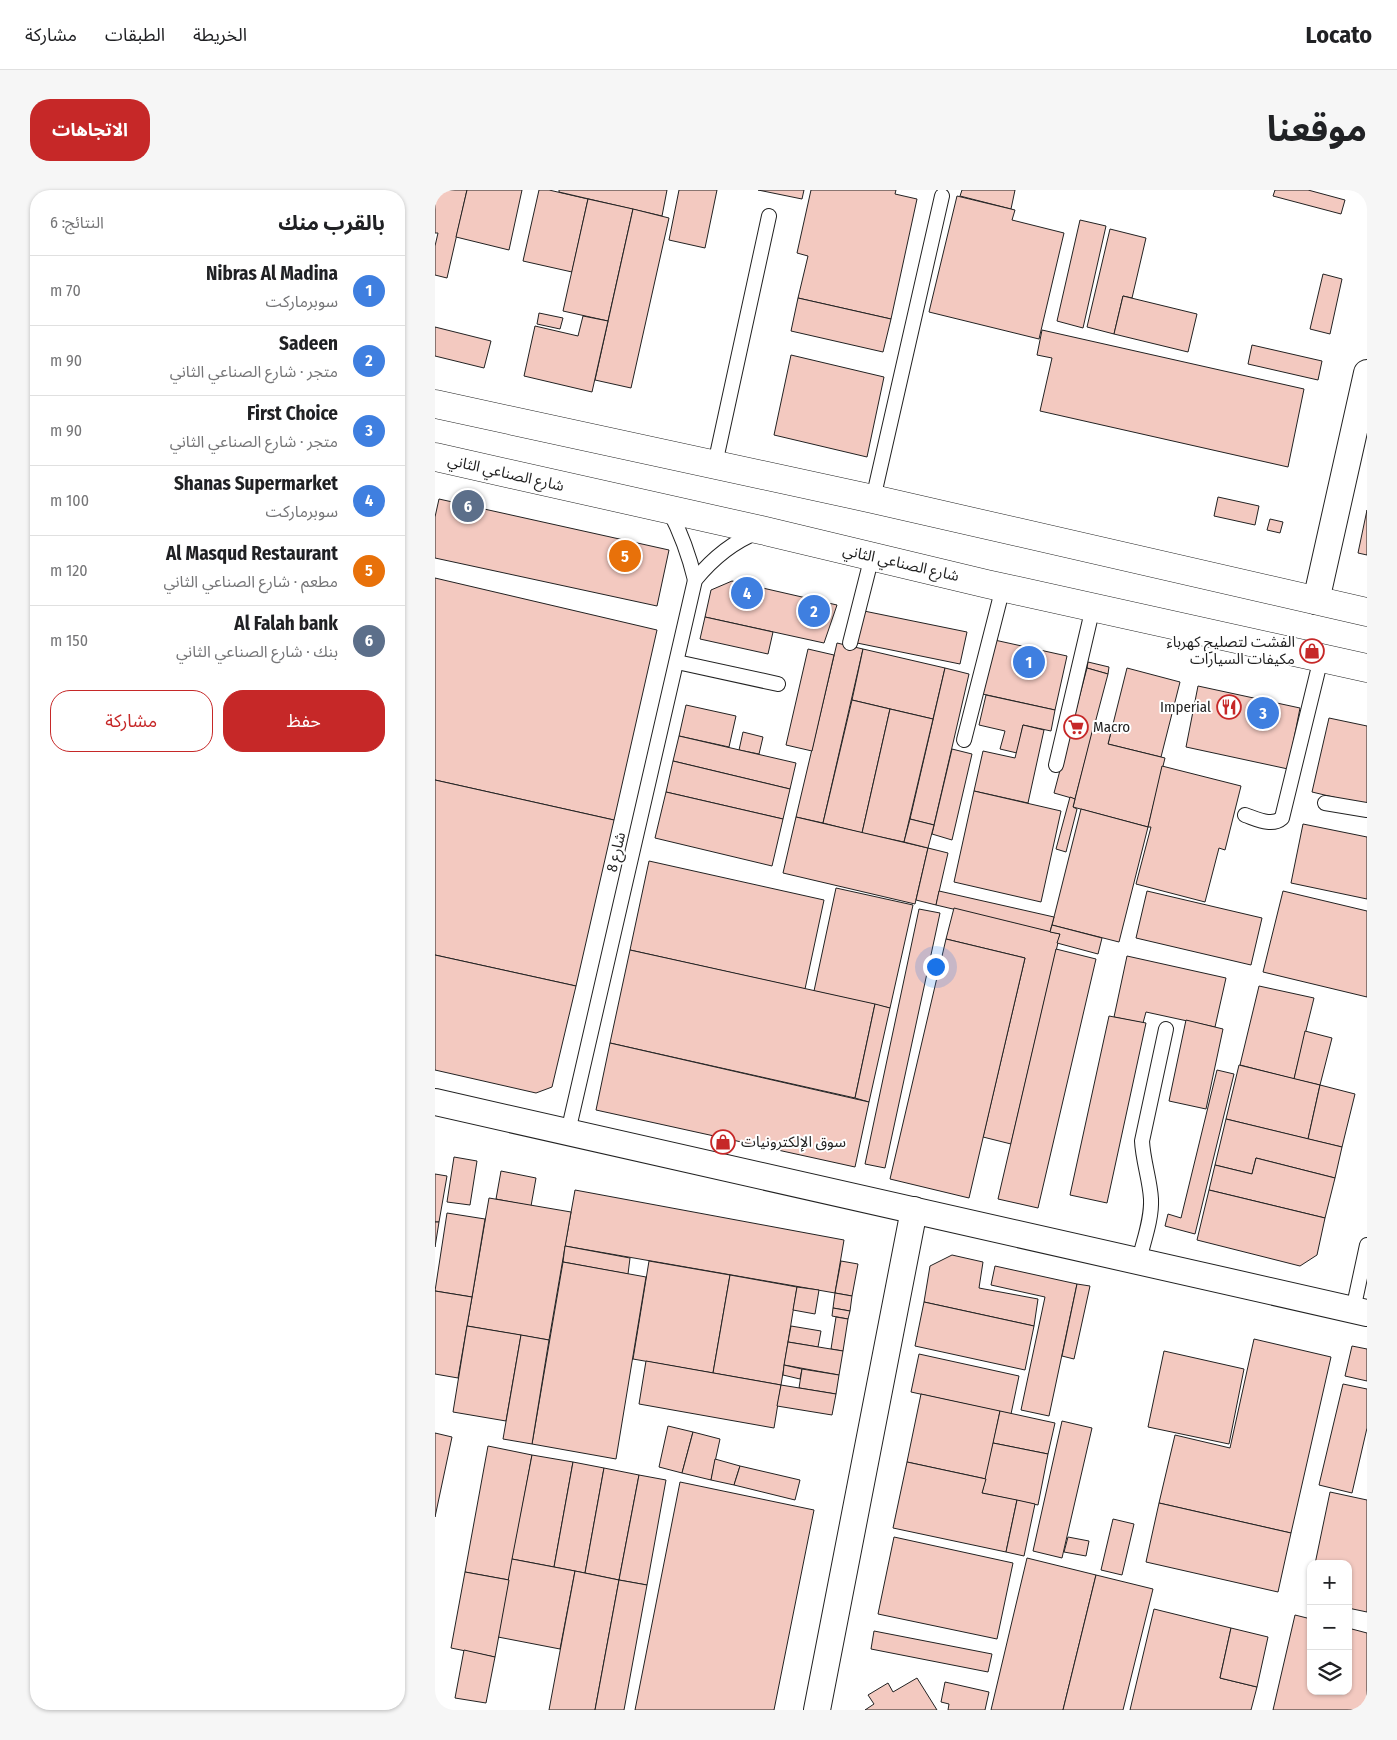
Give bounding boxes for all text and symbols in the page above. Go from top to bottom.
text: Locato [1306,21,1372,49]
text: مشاركة [25,24,77,46]
text: الطبقات [105,24,165,46]
text: الخريطة [193,24,247,46]
button: الاتجاهات [30,99,150,161]
text: موقعنا [1267,108,1367,150]
text: بالقرب منك [278,210,385,236]
text: النتائج: 6 [50,213,104,232]
text: Nibras Al Madina [206,262,338,285]
text: 70 m [50,281,81,300]
text: 1 [366,281,372,300]
text: سوبرماركت [266,292,338,311]
text: Sadeen [279,332,338,355]
text: 90 m [50,351,82,370]
text: 2 [365,351,373,370]
text: متجر · شارع الصناعي الثاني [170,362,338,381]
text: First Choice [247,402,338,425]
text: 90 m [50,421,82,440]
text: 3 [365,421,373,440]
text: متجر · شارع الصناعي الثاني [170,432,338,451]
street label: شارع الصناعي الثاني [446,451,566,498]
text: Shanas Supermarket [174,472,338,495]
pin: 6 [452,487,484,525]
text: 100 m [50,491,89,510]
text: 4 [365,491,373,510]
text: سوبرماركت [266,502,338,521]
pin: 5 [609,537,641,575]
street label: شارع الصناعي الثاني [841,541,961,588]
text: Al Masqud Restaurant [166,542,338,565]
text: 120 m [50,561,88,580]
text: 5 [365,561,373,580]
text: مطعم · شارع الصناعي الثاني [164,572,338,591]
pin: 4 [731,574,763,612]
pin: 2 [798,592,830,630]
text: Al Falah bank [234,612,338,635]
text: 150 m [50,631,88,650]
text: 6 [365,631,373,650]
place label: الفشت لتصلیح کھرباء مکیفات السیارات [1167,633,1295,668]
shop icon: الفشت لتصلیح کھرباء مکیفات السیارات [1299,638,1325,664]
text: بنك · شارع الصناعي الثاني [176,642,338,661]
pin: 1 [1013,643,1045,681]
button: مشاركة [50,690,213,752]
button: حفظ [223,690,385,752]
restaurant icon: Imperial [1216,694,1242,720]
pin: 3 [1247,694,1279,732]
place label: Imperial [1160,698,1211,716]
supermarket icon: Macro [1063,714,1089,740]
place label: Macro [1093,718,1130,736]
street label: شارع 8 [603,830,632,874]
your location [923,954,949,980]
shop icon: سوق الإلكترونيات [710,1129,736,1155]
place label: سوق الإلكترونيات [741,1133,846,1152]
map controls [1307,1560,1352,1695]
button: + [1307,1560,1352,1605]
button: − [1307,1605,1352,1650]
button: layers [1307,1650,1352,1695]

